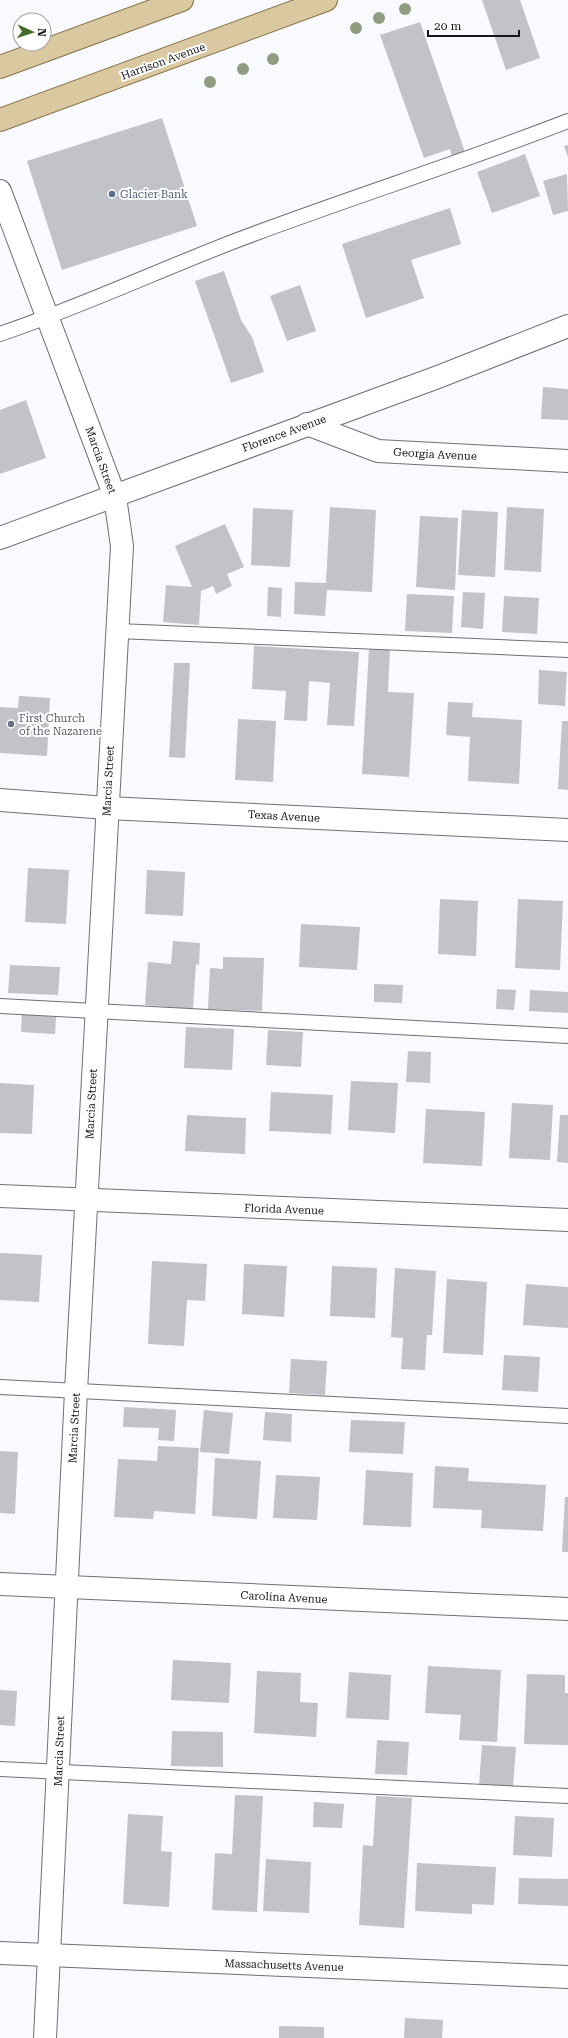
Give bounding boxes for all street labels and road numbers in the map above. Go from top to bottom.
street label: Harrison Avenue [119,40,207,83]
street label: Florence Avenue [240,412,328,455]
street label: Marcia Street [82,425,119,496]
street label: Georgia Avenue [393,446,477,463]
street label: Marcia Street [100,745,117,817]
street label: Texas Avenue [248,808,320,825]
street label: Marcia Street [83,1068,100,1140]
street label: Florida Avenue [244,1202,324,1217]
street label: Marcia Street [66,1392,83,1464]
street label: Carolina Avenue [240,1589,328,1606]
street label: Marcia Street [52,1715,67,1787]
street label: Massachusetts Avenue [224,1957,344,1974]

